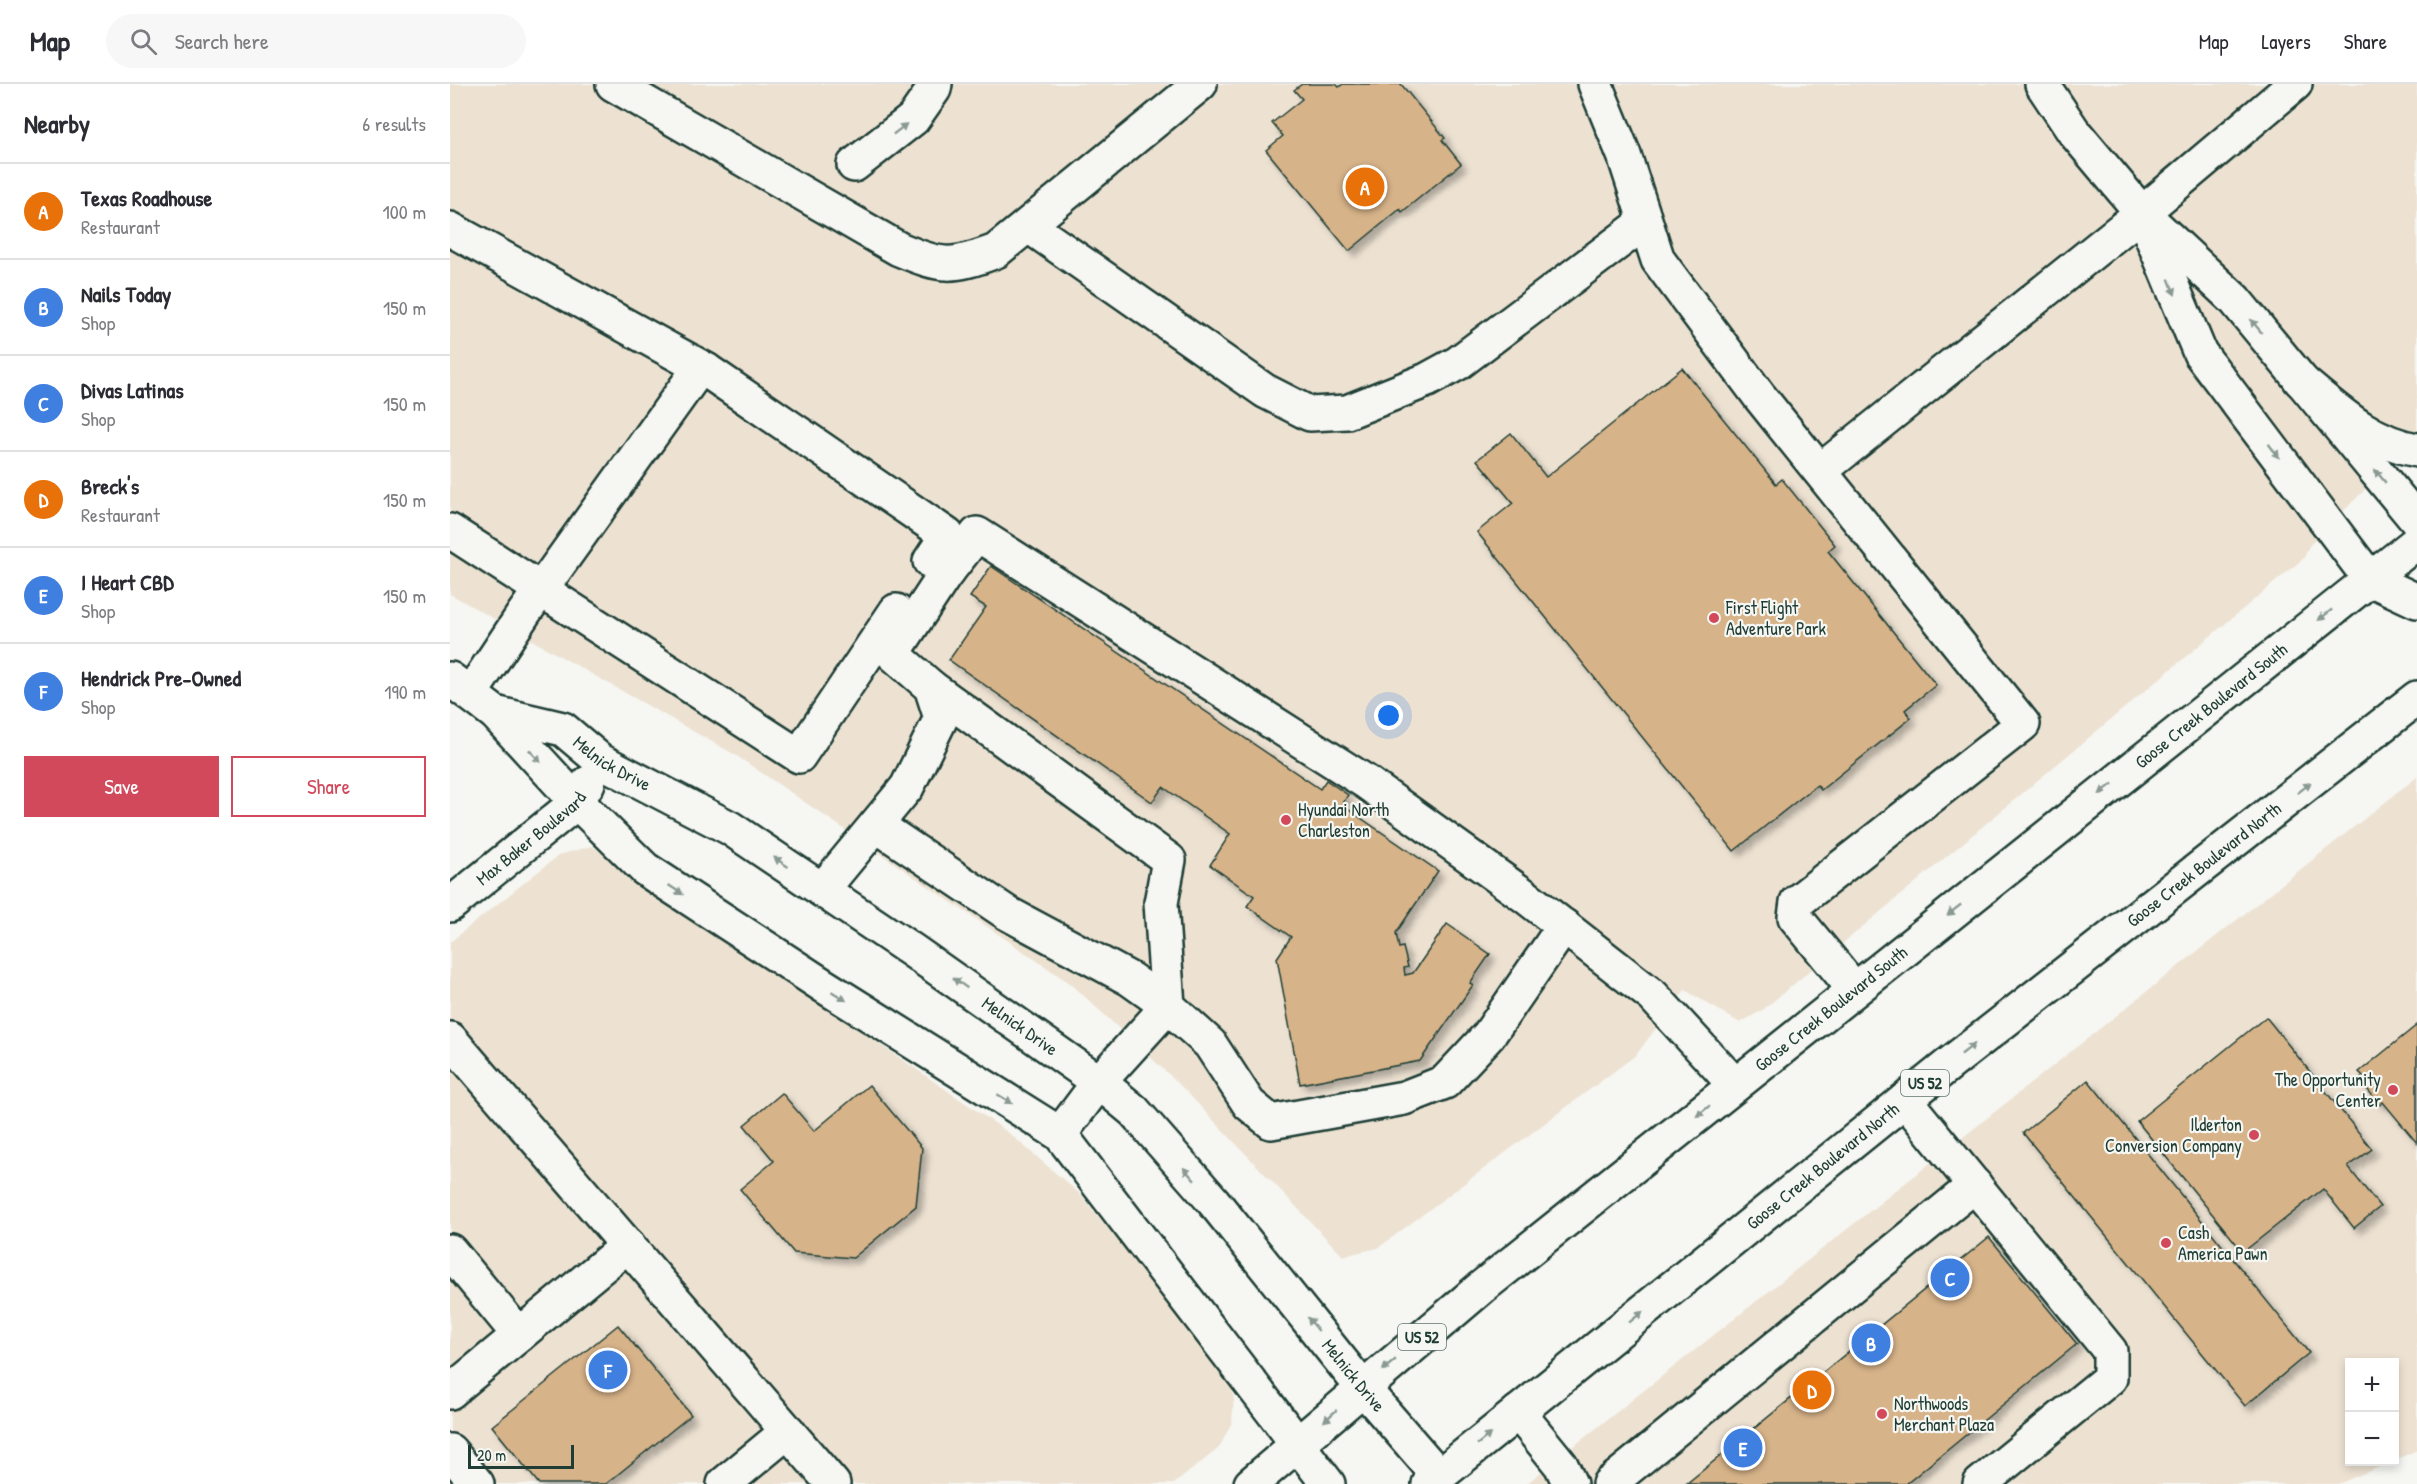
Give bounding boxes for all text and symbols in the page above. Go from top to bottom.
search box [106,14,526,68]
text: Map [30,22,70,60]
icon: search [127,25,160,58]
text: Search here [175,26,269,56]
text: Map [2199,27,2228,56]
text: Layers [2261,27,2311,56]
text: Share [2344,27,2387,56]
text: Nearby [24,106,90,141]
text: 6 results [362,110,426,137]
one-way arrow [893,124,908,136]
pin: A [1346,164,1384,210]
text: Texas Roadhouse [81,183,212,213]
text: A [39,198,48,225]
text: 100 m [383,198,426,225]
text: Restaurant [81,213,160,240]
one-way arrow [2167,278,2177,296]
text: Nails Today [81,279,171,309]
text: B [38,294,49,321]
text: 150 m [383,294,426,321]
text: Shop [81,309,115,336]
one-way arrow [2249,318,2262,334]
text: Divas Latinas [81,375,184,405]
text: C [38,390,49,417]
text: 150 m [383,390,426,417]
text: Shop [81,405,115,432]
one-way arrow [2268,443,2280,459]
one-way arrow [2373,468,2386,484]
text: Breck's [81,471,139,501]
text: D [39,486,48,513]
text: 150 m [383,486,426,513]
text: Restaurant [81,501,160,528]
text: I Heart CBD [81,567,174,597]
text: E [39,582,48,609]
text: 150 m [383,582,426,609]
place label: First Flight Adventure Park [1725,595,1827,641]
text: Shop [81,597,115,624]
one-way arrow [2317,609,2332,621]
marker: First Flight Adventure Park [1707,611,1721,625]
street label: Goose Creek Boulevard South [2129,637,2293,774]
text: Hendrick Pre-Owned [81,663,241,693]
text: F [40,678,47,705]
text: 190 m [384,678,426,705]
text: Shop [81,693,115,720]
your location [1374,701,1403,730]
street label: Melnick Drive [568,730,655,797]
one-way arrow [527,749,541,763]
button: Save [24,756,219,817]
button: Share [231,756,426,817]
one-way arrow [2296,781,2312,794]
one-way arrow [2098,782,2114,795]
street label: Max Baker Boulevard [471,787,592,891]
street label: Goose Creek Boulevard North [2121,796,2286,933]
place label: Hyundai North Charleston [1298,797,1390,843]
marker: Hyundai North Charleston [1279,813,1293,827]
one-way arrow [773,857,789,868]
one-way arrow [668,884,684,895]
one-way arrow [1946,904,1961,916]
street label: Goose Creek Boulevard South [1749,940,1913,1077]
one-way arrow [952,978,967,990]
one-way arrow [831,990,847,1001]
street label: Melnick Drive [977,990,1063,1061]
one-way arrow [1960,1043,1976,1056]
place label: The Opportunity Center [2275,1067,2381,1113]
road number: US 52 [1901,1070,1949,1096]
marker: The Opportunity Center [2386,1083,2400,1097]
one-way arrow [997,1093,1013,1104]
street label: Goose Creek Boulevard North [1741,1096,1904,1235]
one-way arrow [1695,1104,1710,1116]
place label: Ilderton Conversion Company [2105,1112,2242,1158]
marker: Ilderton Conversion Company [2247,1128,2261,1142]
one-way arrow [1183,1167,1196,1182]
place label: Cash America Pawn [2178,1220,2268,1266]
marker: Cash America Pawn [2159,1236,2173,1250]
pin: C [1930,1256,1970,1300]
one-way arrow [1628,1310,1644,1323]
one-way arrow [1307,1316,1320,1332]
pin: B [1852,1320,1890,1366]
road number: US 52 [1398,1324,1446,1350]
street label: Melnick Drive [1316,1334,1391,1417]
pin: F [588,1348,628,1392]
one-way arrow [1381,1358,1396,1371]
map controls [2345,1358,2399,1466]
button: + [2345,1358,2399,1412]
pin: D [1792,1368,1832,1412]
place label: Northwoods Merchant Plaza [1894,1391,1994,1437]
marker: Northwoods Merchant Plaza [1875,1407,1889,1421]
one-way arrow [1322,1409,1338,1422]
button: − [2345,1412,2399,1466]
pin: E [1724,1426,1762,1470]
one-way arrow [1476,1433,1491,1446]
scale bar [468,1442,574,1470]
text: 20 m [477,1444,506,1466]

